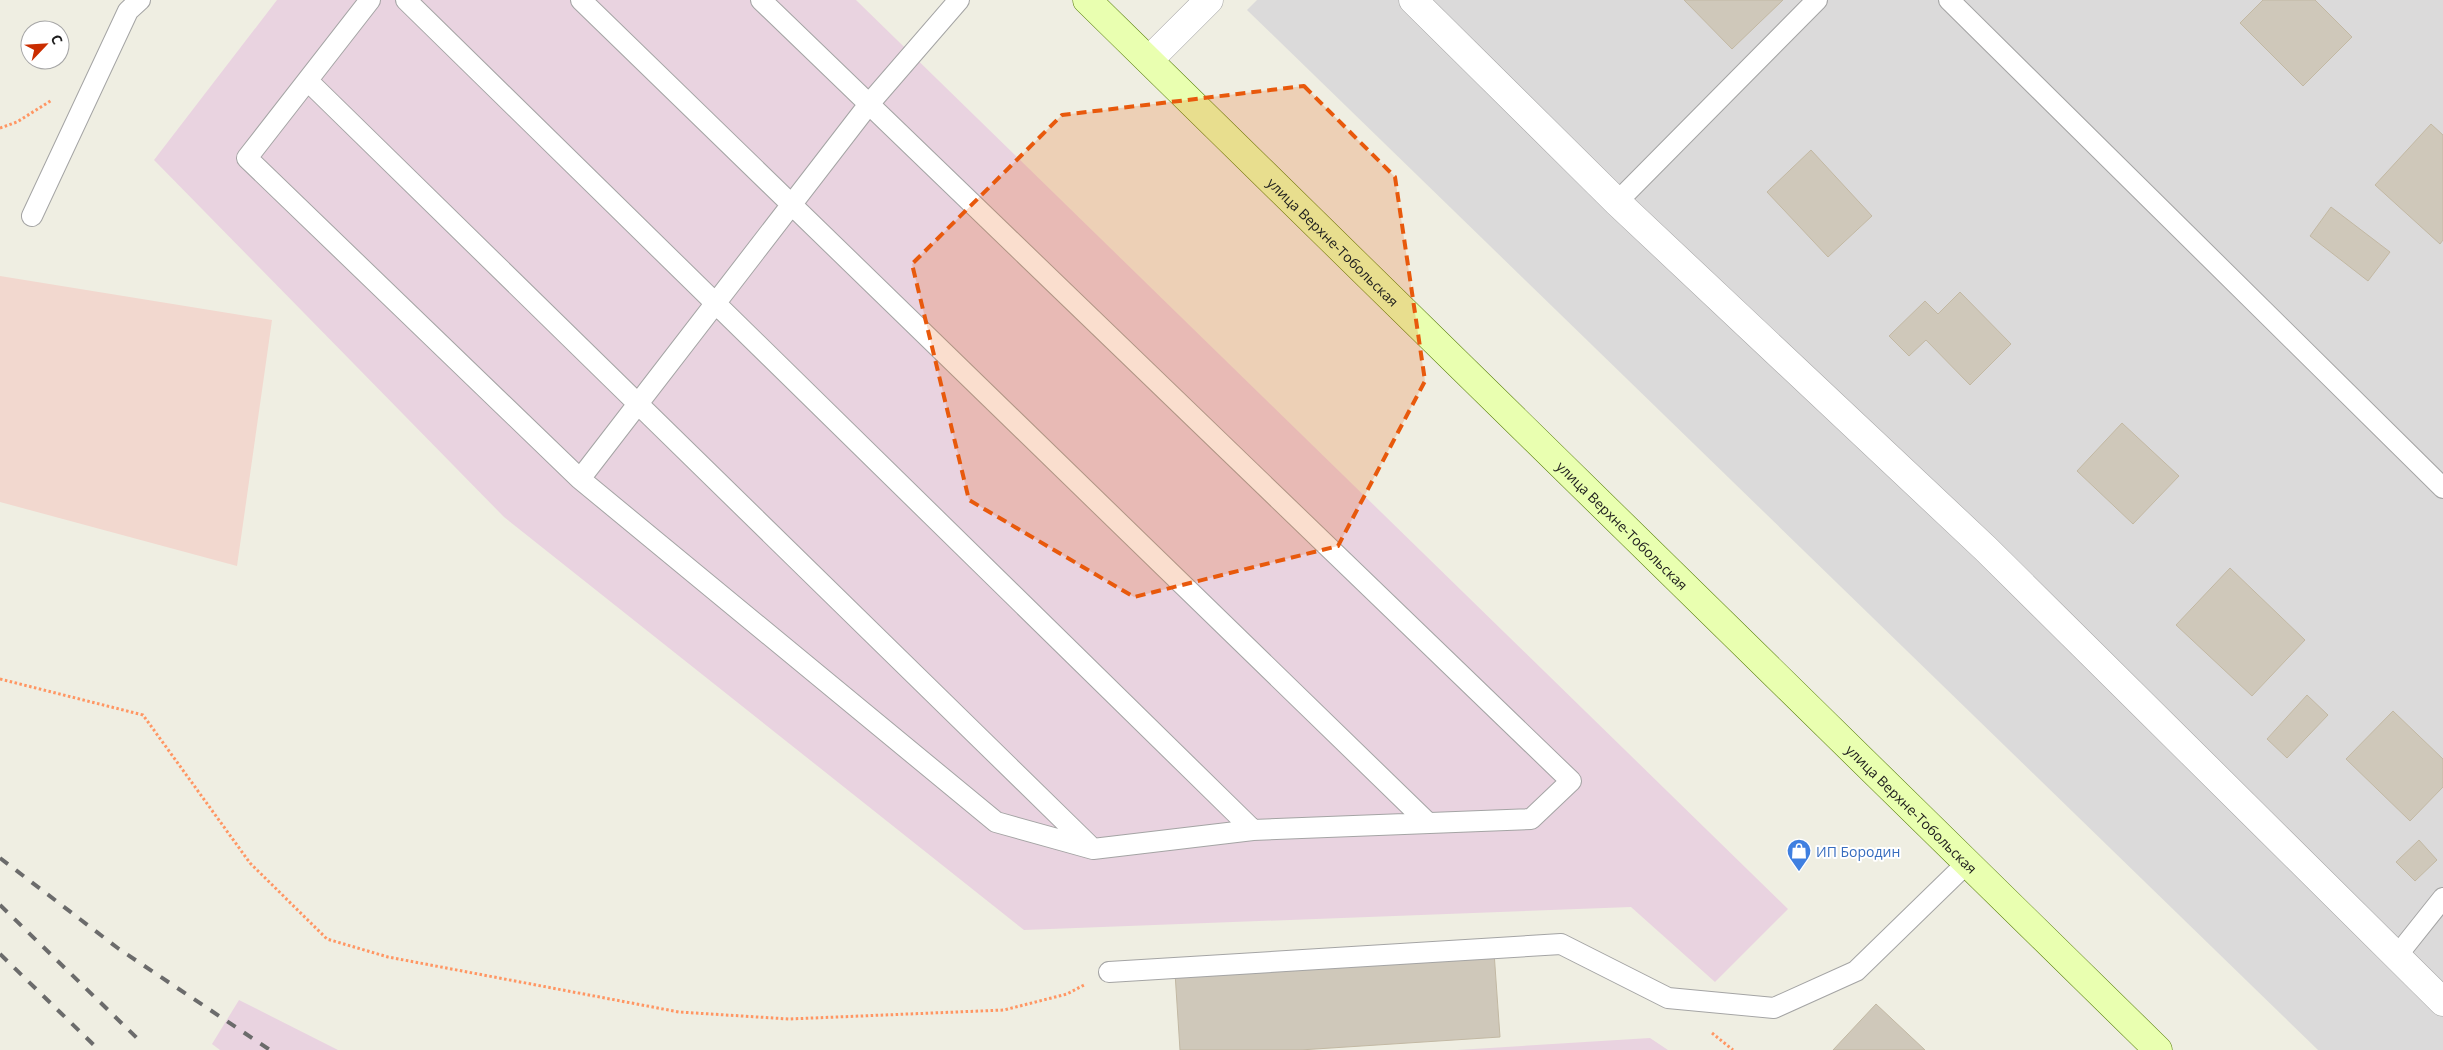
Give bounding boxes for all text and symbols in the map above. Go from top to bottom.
north arrow [20,20,70,70]
text: С [47,31,68,47]
street label: улица Верхне-Тобольская [1264,173,1403,310]
street label: улица Верхне-Тобольская [1553,456,1692,594]
street label: улица Верхне-Тобольская [1842,740,1982,877]
shop icon: ИП Бородин [1786,838,1812,872]
place label: ИП Бородин [1816,842,1900,861]

